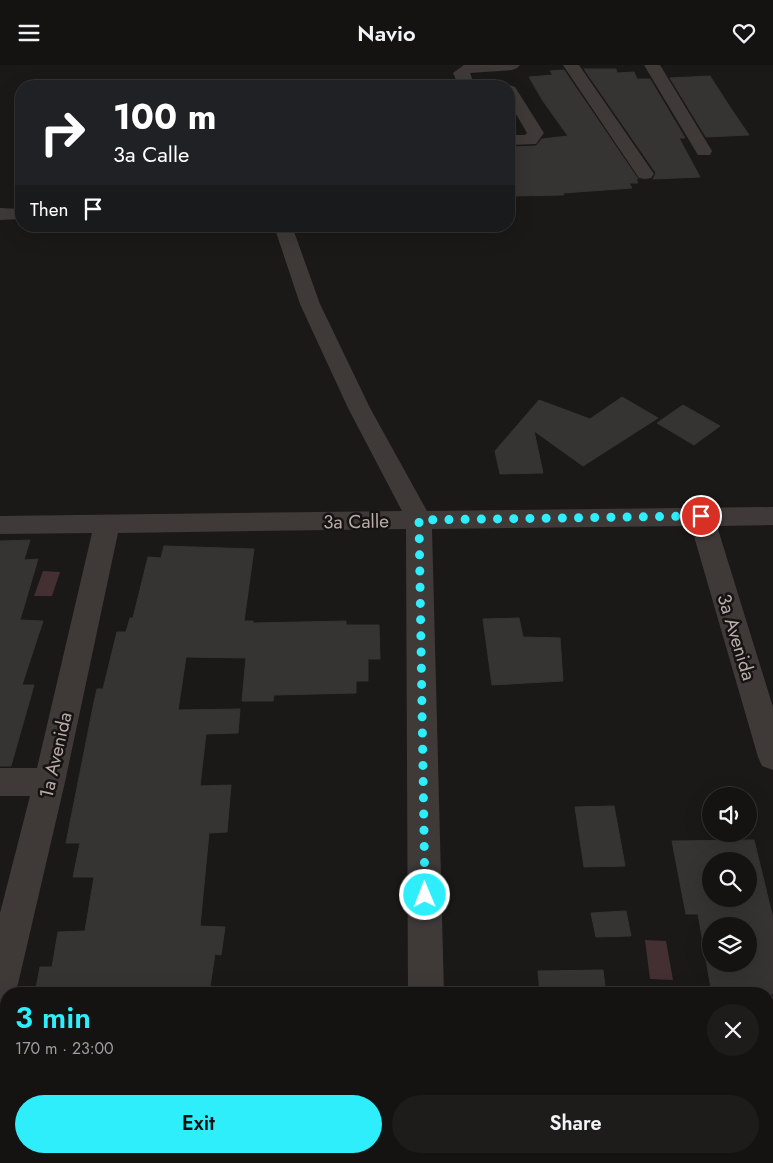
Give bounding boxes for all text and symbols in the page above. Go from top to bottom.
text: Navio [357,17,416,49]
icon: menu [15,19,43,47]
icon: heart [730,19,758,47]
text: 100 m [113,92,216,142]
icon: right [30,100,95,165]
text: 3a Calle [113,138,189,170]
icon: arrive [79,195,107,223]
text: Then [30,196,69,223]
pin [680,495,722,537]
icon: arrive [687,502,715,530]
street label: 3a Calle [323,507,389,536]
street label: 3a Avenida [711,590,763,684]
street label: 1a Avenida [32,709,79,801]
map controls [702,787,757,972]
button: sound [702,787,757,842]
button: search [702,852,757,907]
position arrow [398,868,450,920]
button: layers [702,917,757,972]
text: 3 min [15,996,91,1039]
button: close [707,1004,759,1056]
text: 170 m · 23:00 [15,1037,114,1060]
button: Exit [15,1095,382,1153]
button: Share [392,1095,759,1153]

